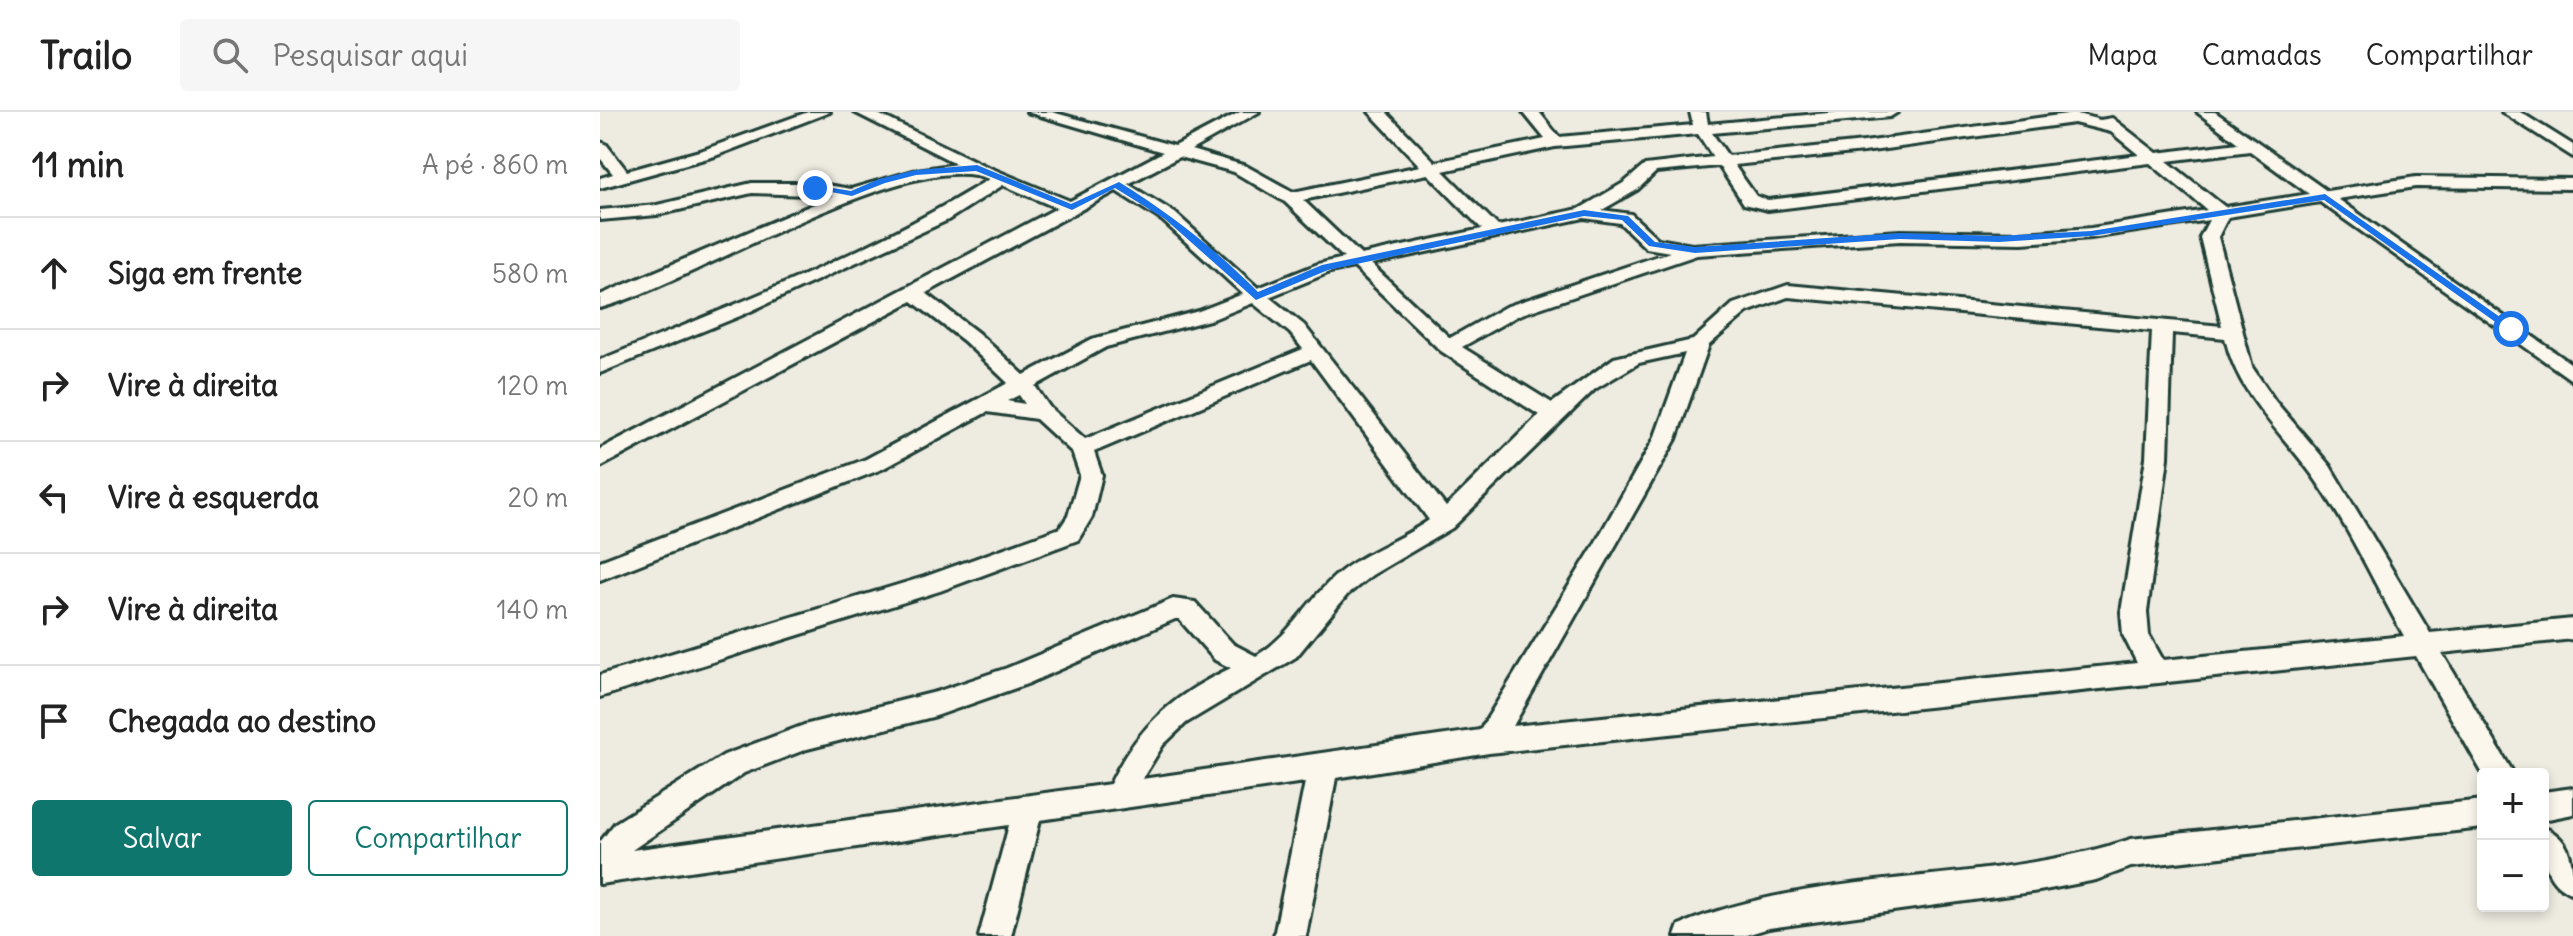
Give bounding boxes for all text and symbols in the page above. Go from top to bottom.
search box [180,19,740,91]
text: Trailo [40,32,132,79]
icon: search [208,33,252,77]
text: Pesquisar aqui [272,36,468,74]
text: Mapa [2087,37,2158,73]
text: Camadas [2202,37,2322,73]
text: Compartilhar [2366,37,2533,73]
text: 11 min [32,143,124,186]
text: A pé · 860 m [422,148,568,181]
route end [797,170,833,206]
icon: ahead [32,251,76,295]
text: Siga em frente [108,254,302,292]
text: 580 m [492,257,568,290]
route start [2493,311,2529,347]
icon: right [32,363,76,407]
text: Vire à direita [108,366,278,404]
text: 120 m [497,369,568,402]
icon: left [32,475,76,519]
text: Vire à esquerda [108,478,319,516]
text: 20 m [508,481,568,514]
icon: right [32,587,76,631]
text: Vire à direita [108,590,278,628]
text: 140 m [497,593,568,626]
icon: arrive [32,699,76,743]
text: Chegada ao destino [108,702,376,740]
map controls [2477,768,2549,912]
button: + [2477,768,2549,840]
button: Salvar [32,800,292,876]
button: Compartilhar [308,800,568,876]
button: − [2477,840,2549,912]

